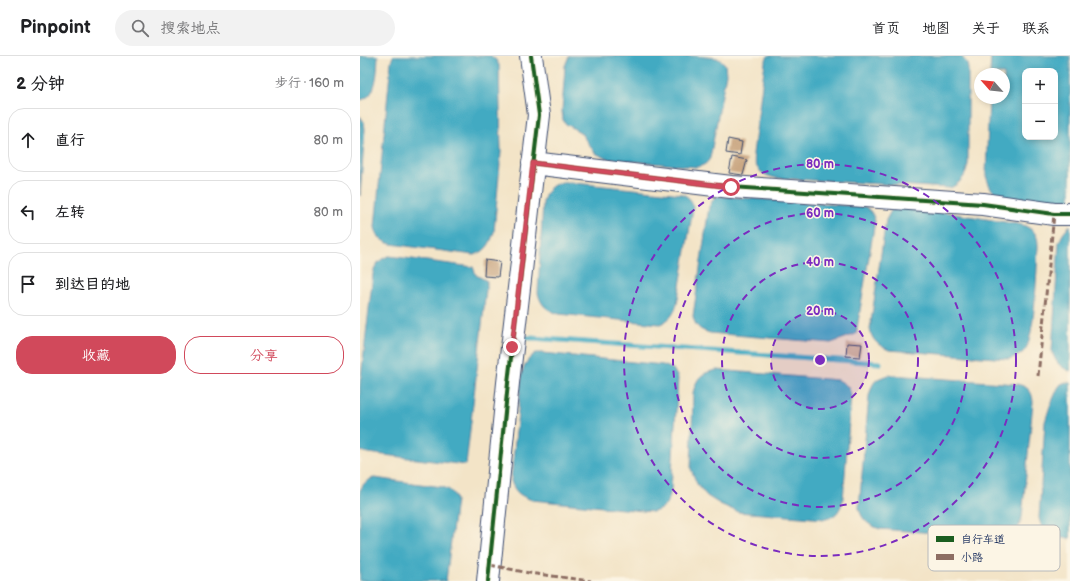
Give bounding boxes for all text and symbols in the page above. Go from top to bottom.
search box [115,10,395,46]
text: Pinpoint [20,16,91,39]
icon: search [129,17,151,39]
text: 搜索地点 [161,19,221,38]
text: 首页 [872,20,900,37]
text: 地图 [922,20,950,37]
text: 关于 [972,20,1000,37]
text: 联系 [1022,20,1050,37]
north arrow [974,68,1010,104]
map controls [1022,68,1058,140]
button: + [1022,68,1058,104]
text: 2 分钟 [16,74,65,94]
text: 步行 · 160 m [275,75,344,91]
button: − [1022,104,1058,140]
icon: ahead [17,129,39,151]
text: 直行 [55,131,85,150]
text: 80 m [314,132,343,148]
text: 80 m [806,157,834,172]
route start [722,178,740,196]
icon: left [17,201,39,223]
text: 左转 [55,203,85,222]
text: 80 m [314,204,343,220]
text: 60 m [806,206,834,221]
text: 40 m [806,255,834,270]
icon: arrive [17,273,39,295]
text: 到达目的地 [55,275,130,294]
text: 20 m [806,304,834,319]
button: 收藏 [16,336,176,374]
button: 分享 [184,336,344,374]
route end [503,338,521,356]
centre of rings [813,353,827,367]
legend [928,525,1060,571]
text: 自行车道 [961,533,1005,546]
text: 小路 [961,551,983,564]

